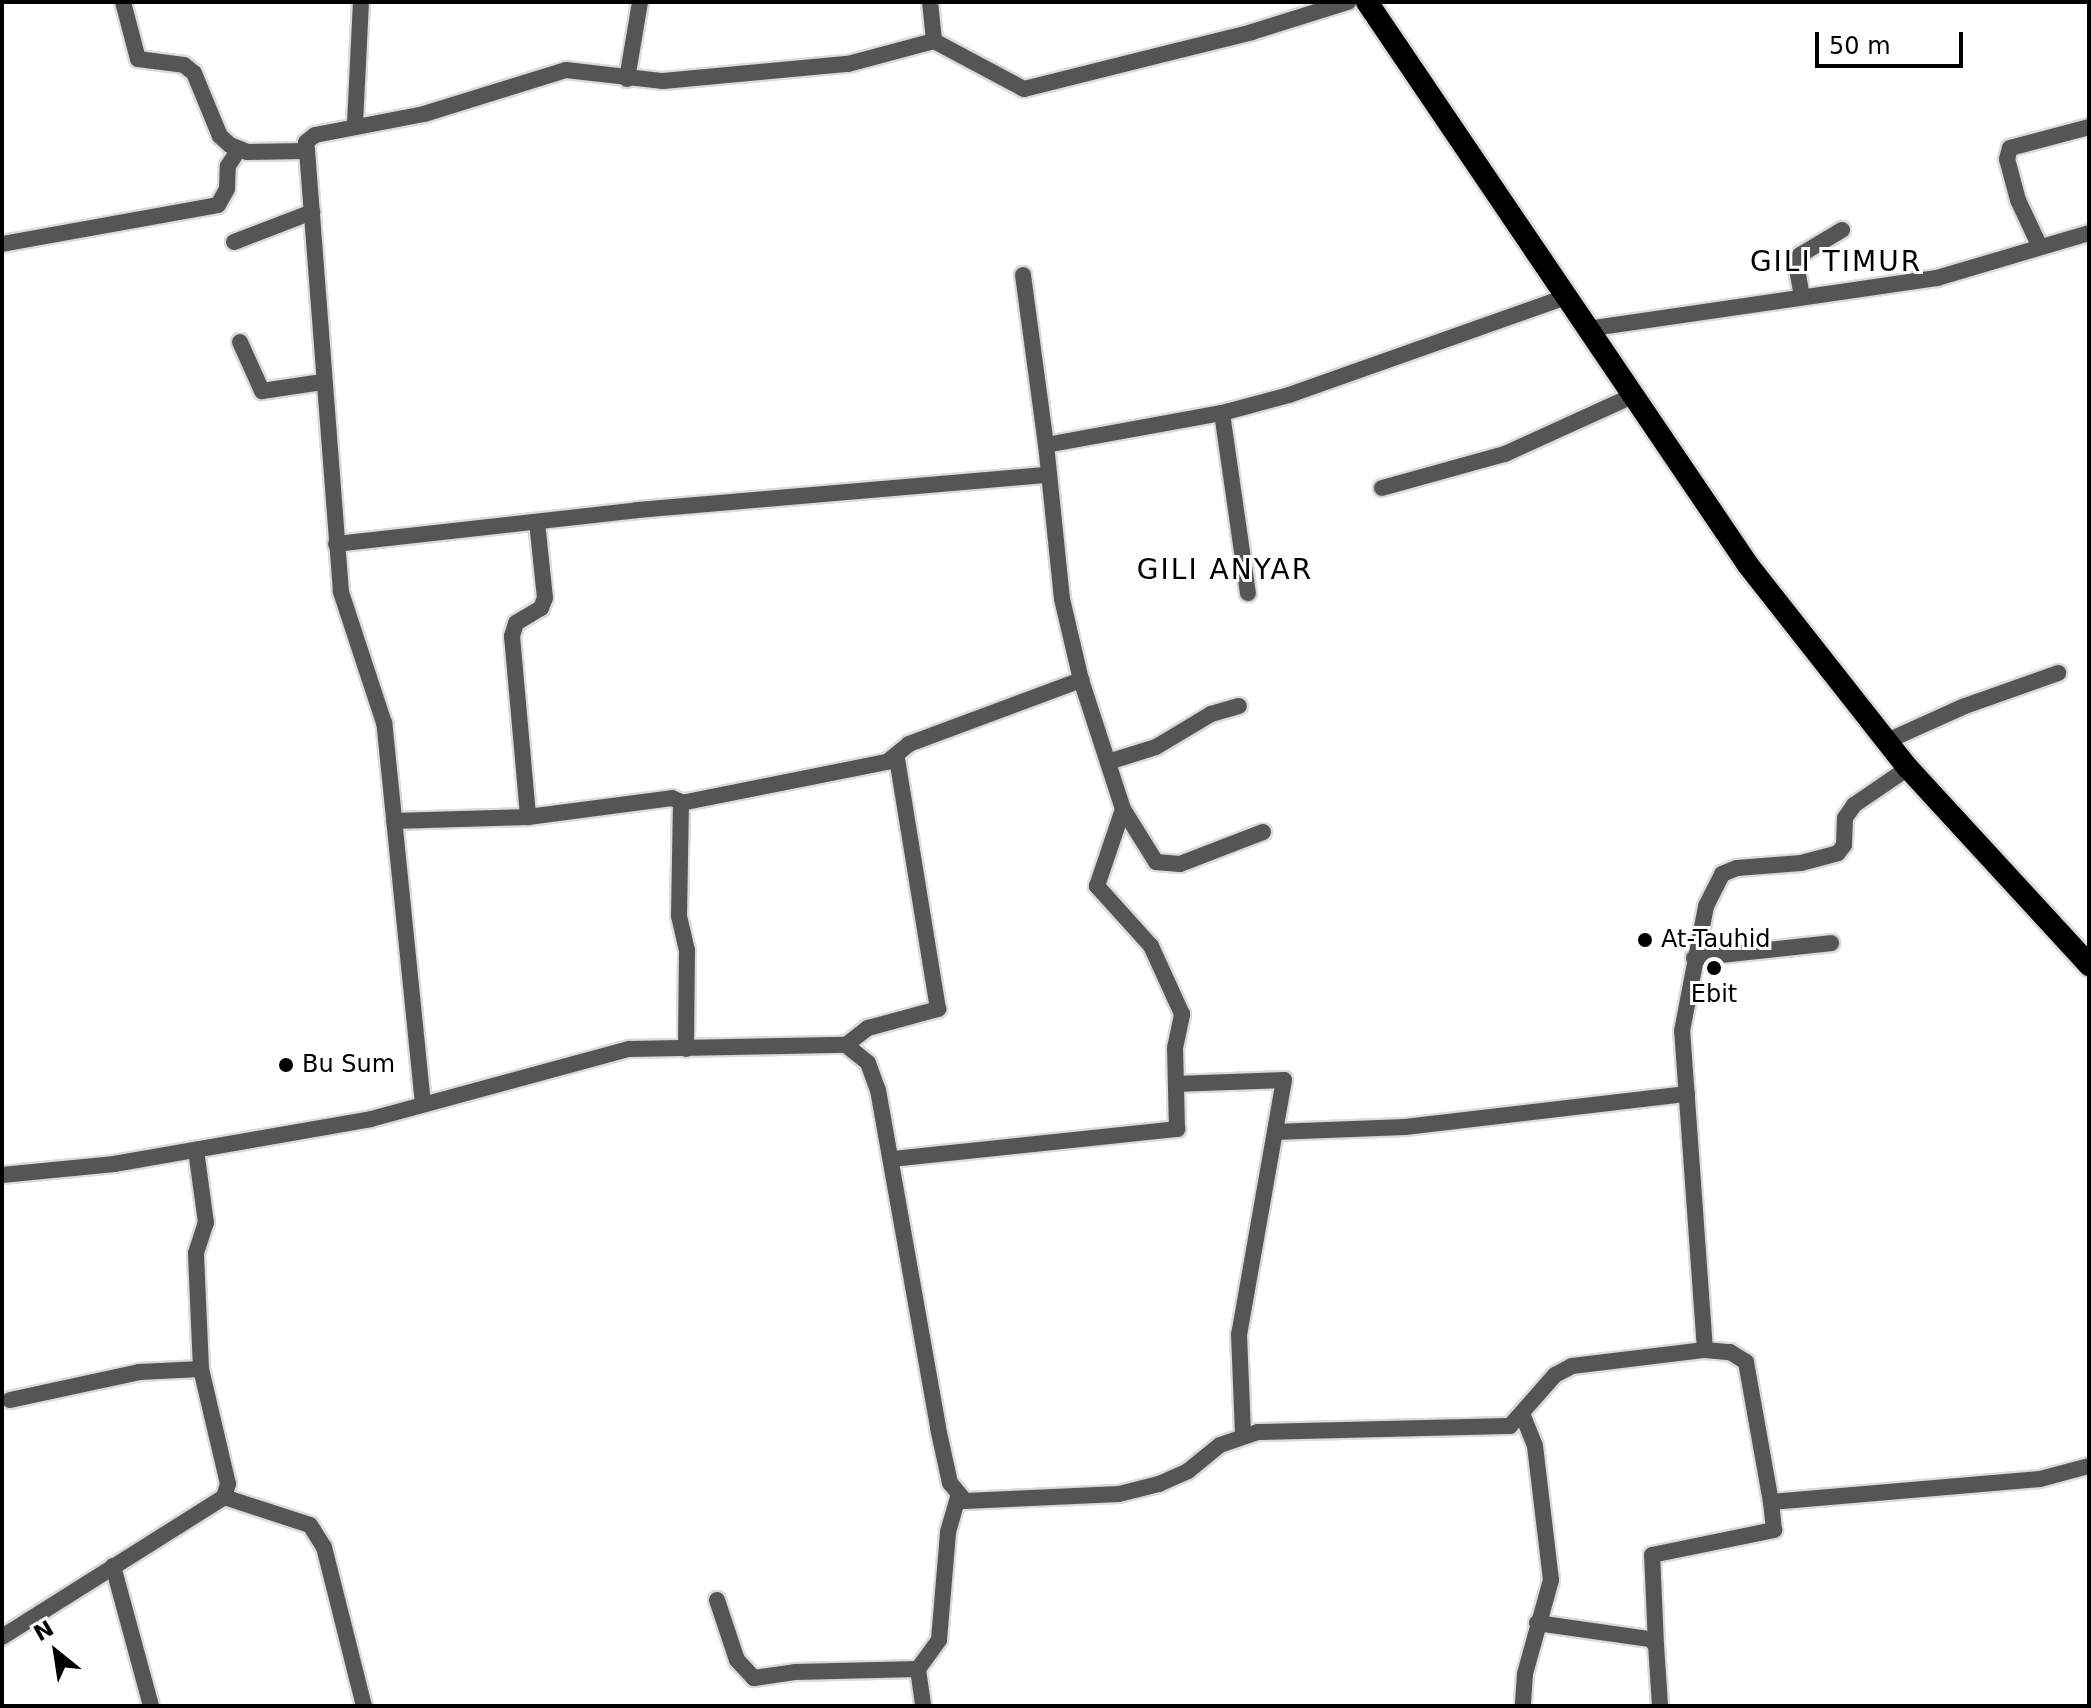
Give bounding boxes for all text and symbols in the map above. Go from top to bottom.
scale bar [1819,16,1967,66]
text: 50 m [1829,32,1891,60]
district label: GILI TIMUR [1750,245,1922,279]
district label: GILI ANYAR [1137,553,1313,587]
place label: At-Tauhid [1661,926,1771,954]
marker: At-Tauhid [1636,931,1654,949]
marker: Ebit [1705,959,1723,977]
place label: Ebit [1691,981,1737,1009]
place label: Bu Sum [302,1051,395,1079]
marker: Bu Sum [277,1056,295,1074]
north arrow [16,1612,96,1692]
text: N [30,1615,58,1646]

